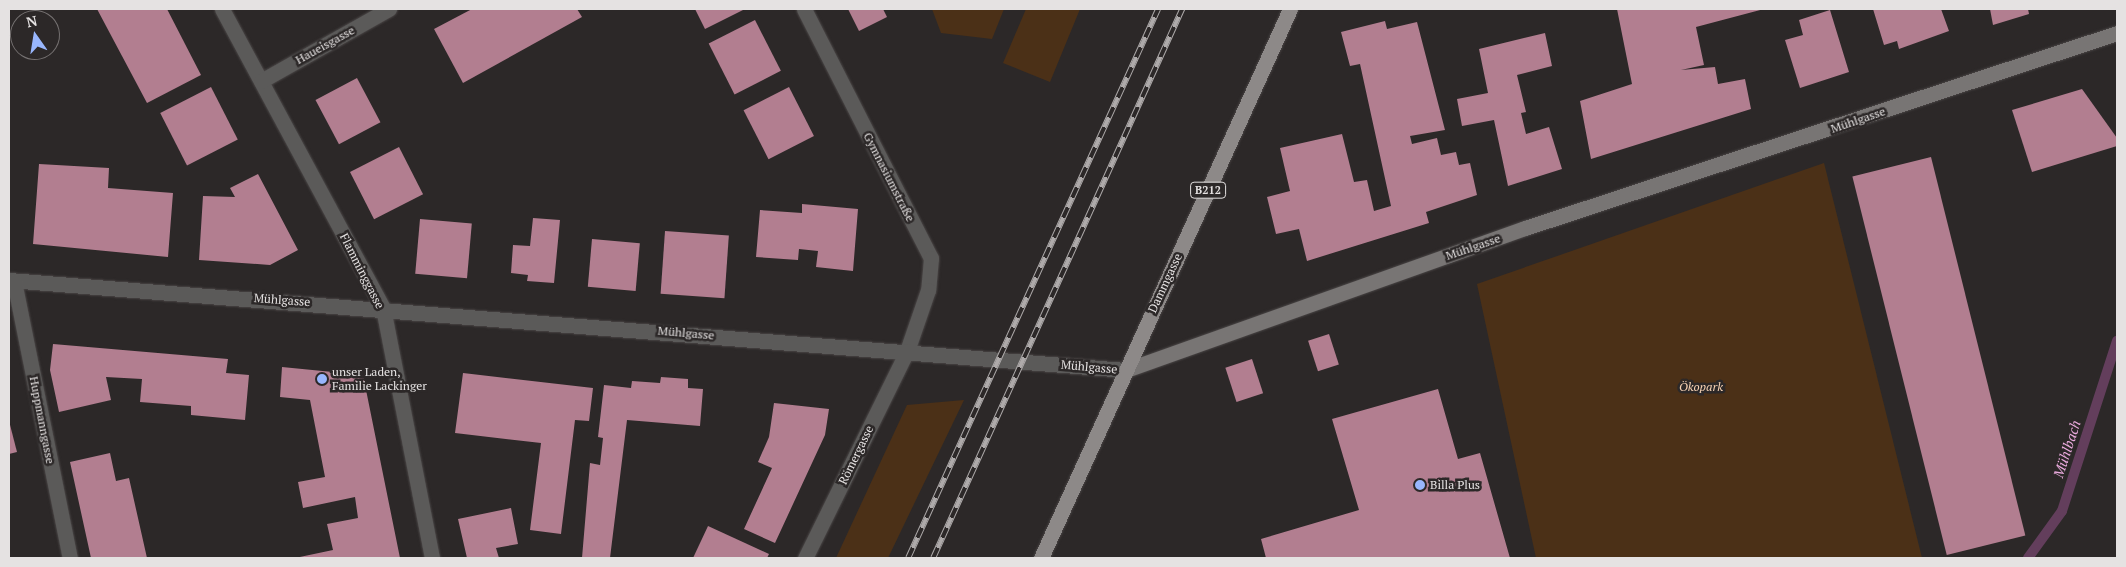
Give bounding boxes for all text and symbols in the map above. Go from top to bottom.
north arrow [10,10,60,60]
text: N [24,10,39,31]
street label: Haueisgasse [293,23,357,67]
street label: Mühlgasse [1829,104,1887,136]
street label: Gymnasiumstraße [860,130,918,224]
road number: B212 [1189,182,1227,198]
street label: Flamminggasse [337,231,387,311]
street label: Mühlgasse [1444,231,1502,263]
street label: Dammgasse [1145,251,1185,315]
street label: Mühlgasse [253,291,311,309]
street label: Mühlgasse [657,323,715,343]
street label: Mühlgasse [1060,357,1118,377]
place label: unser Laden, Familie Lackinger [332,365,427,393]
marker: unser Laden, Familie Lackinger [316,373,328,385]
street label: Huppmanngasse [26,375,58,465]
park label: Ökopark [1679,380,1723,394]
water label: Mühlbach [2050,418,2084,480]
street label: Römergasse [836,423,876,487]
place label: Billa Plus [1430,478,1480,492]
marker: Billa Plus [1414,479,1426,491]

